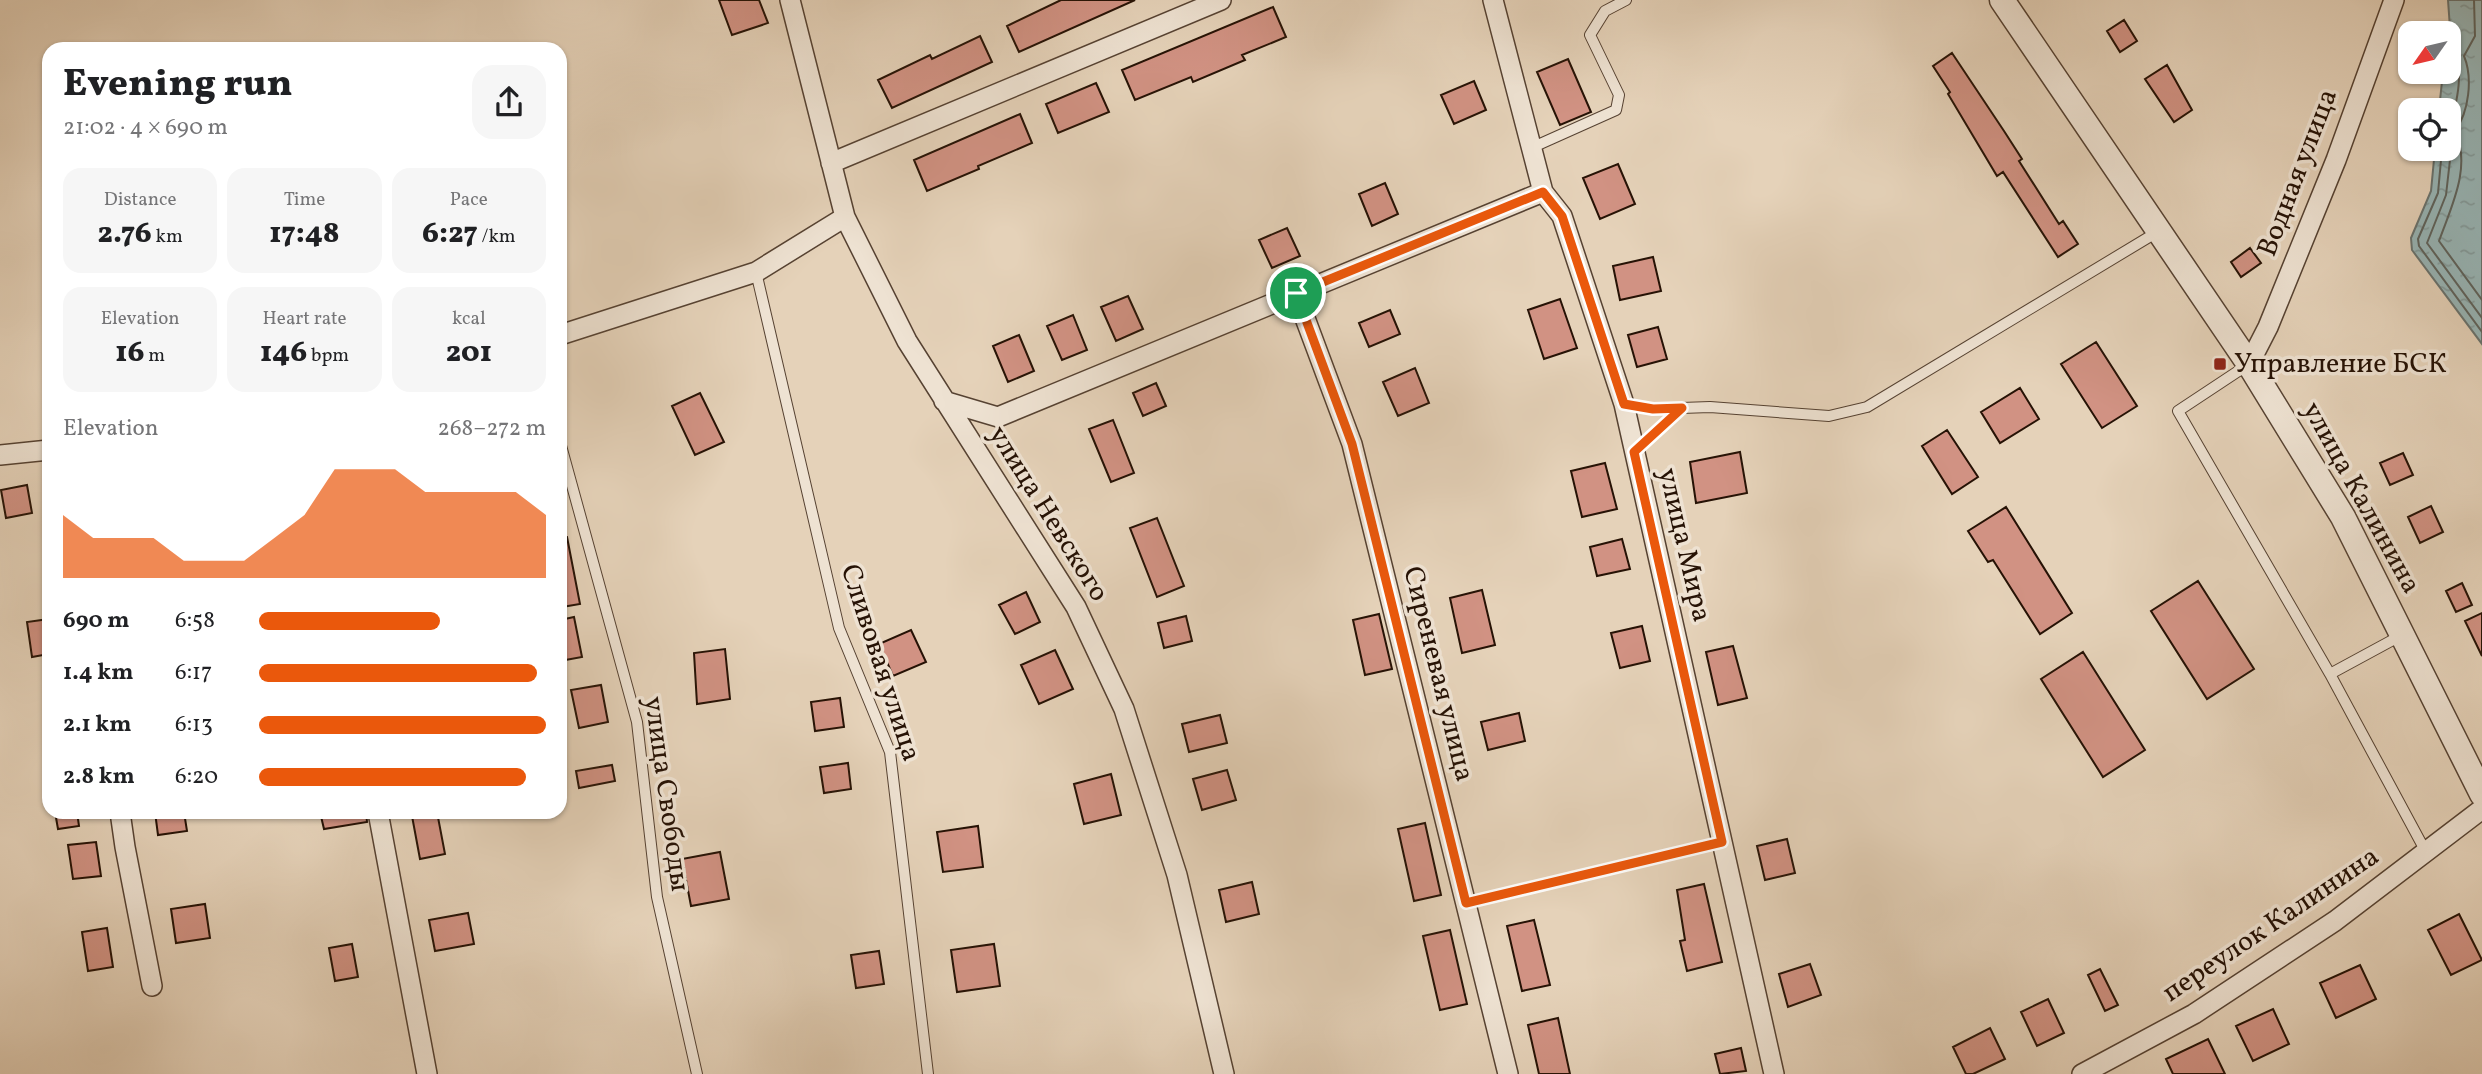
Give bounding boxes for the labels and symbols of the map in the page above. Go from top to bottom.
north arrow [2398,21,2460,84]
street label: Водная улица [2248,84,2348,262]
pin [1266,263,1326,323]
place label: Управление БСК [2234,345,2447,384]
marker: Управление БСК [2212,356,2228,372]
street label: улица Калинина [2292,395,2430,601]
street label: улица Невского [978,418,1118,610]
street label: улица Мира [1647,464,1721,626]
street label: Сливовая улица [830,559,930,767]
street label: Сиреневая улица [1392,562,1484,786]
street label: улица Свободы [633,694,699,894]
street label: переулок Калинина [2155,838,2387,1012]

